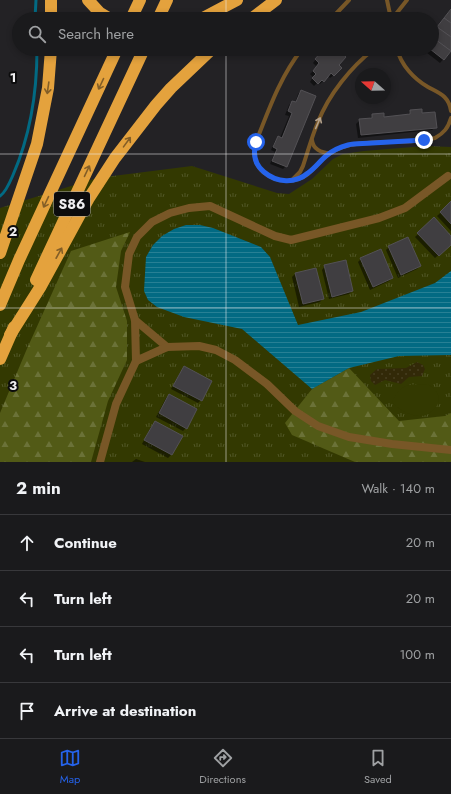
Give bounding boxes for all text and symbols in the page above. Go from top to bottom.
search box [12,12,439,56]
icon: search [26,23,48,45]
text: Search here [58,23,134,45]
text: 1 [10,68,16,87]
north arrow [355,68,391,104]
one-way arrow [97,78,104,90]
one-way arrow [44,81,52,94]
one-way arrow [315,117,322,129]
route end [415,131,433,149]
route start [247,133,265,151]
one-way arrow [122,137,131,148]
one-way arrow [84,166,91,178]
road number: S86 [54,192,90,216]
one-way arrow [42,196,49,208]
text: 2 [9,222,17,241]
one-way arrow [56,247,63,259]
text: 3 [9,376,17,395]
text: 2 min [16,476,61,500]
text: Walk · 140 m [361,479,435,498]
icon: ahead [16,532,38,554]
text: Continue [54,532,117,554]
text: 20 m [406,533,435,552]
icon: left [16,588,38,610]
text: Turn left [54,588,112,610]
text: 20 m [406,589,435,608]
icon: left [16,644,38,666]
text: Turn left [54,644,112,666]
text: 100 m [400,645,435,664]
icon: arrive [16,700,38,722]
text: Arrive at destination [54,700,196,722]
tab: Map [59,747,81,787]
tab: Directions [199,747,246,787]
tab: Saved [364,747,392,787]

